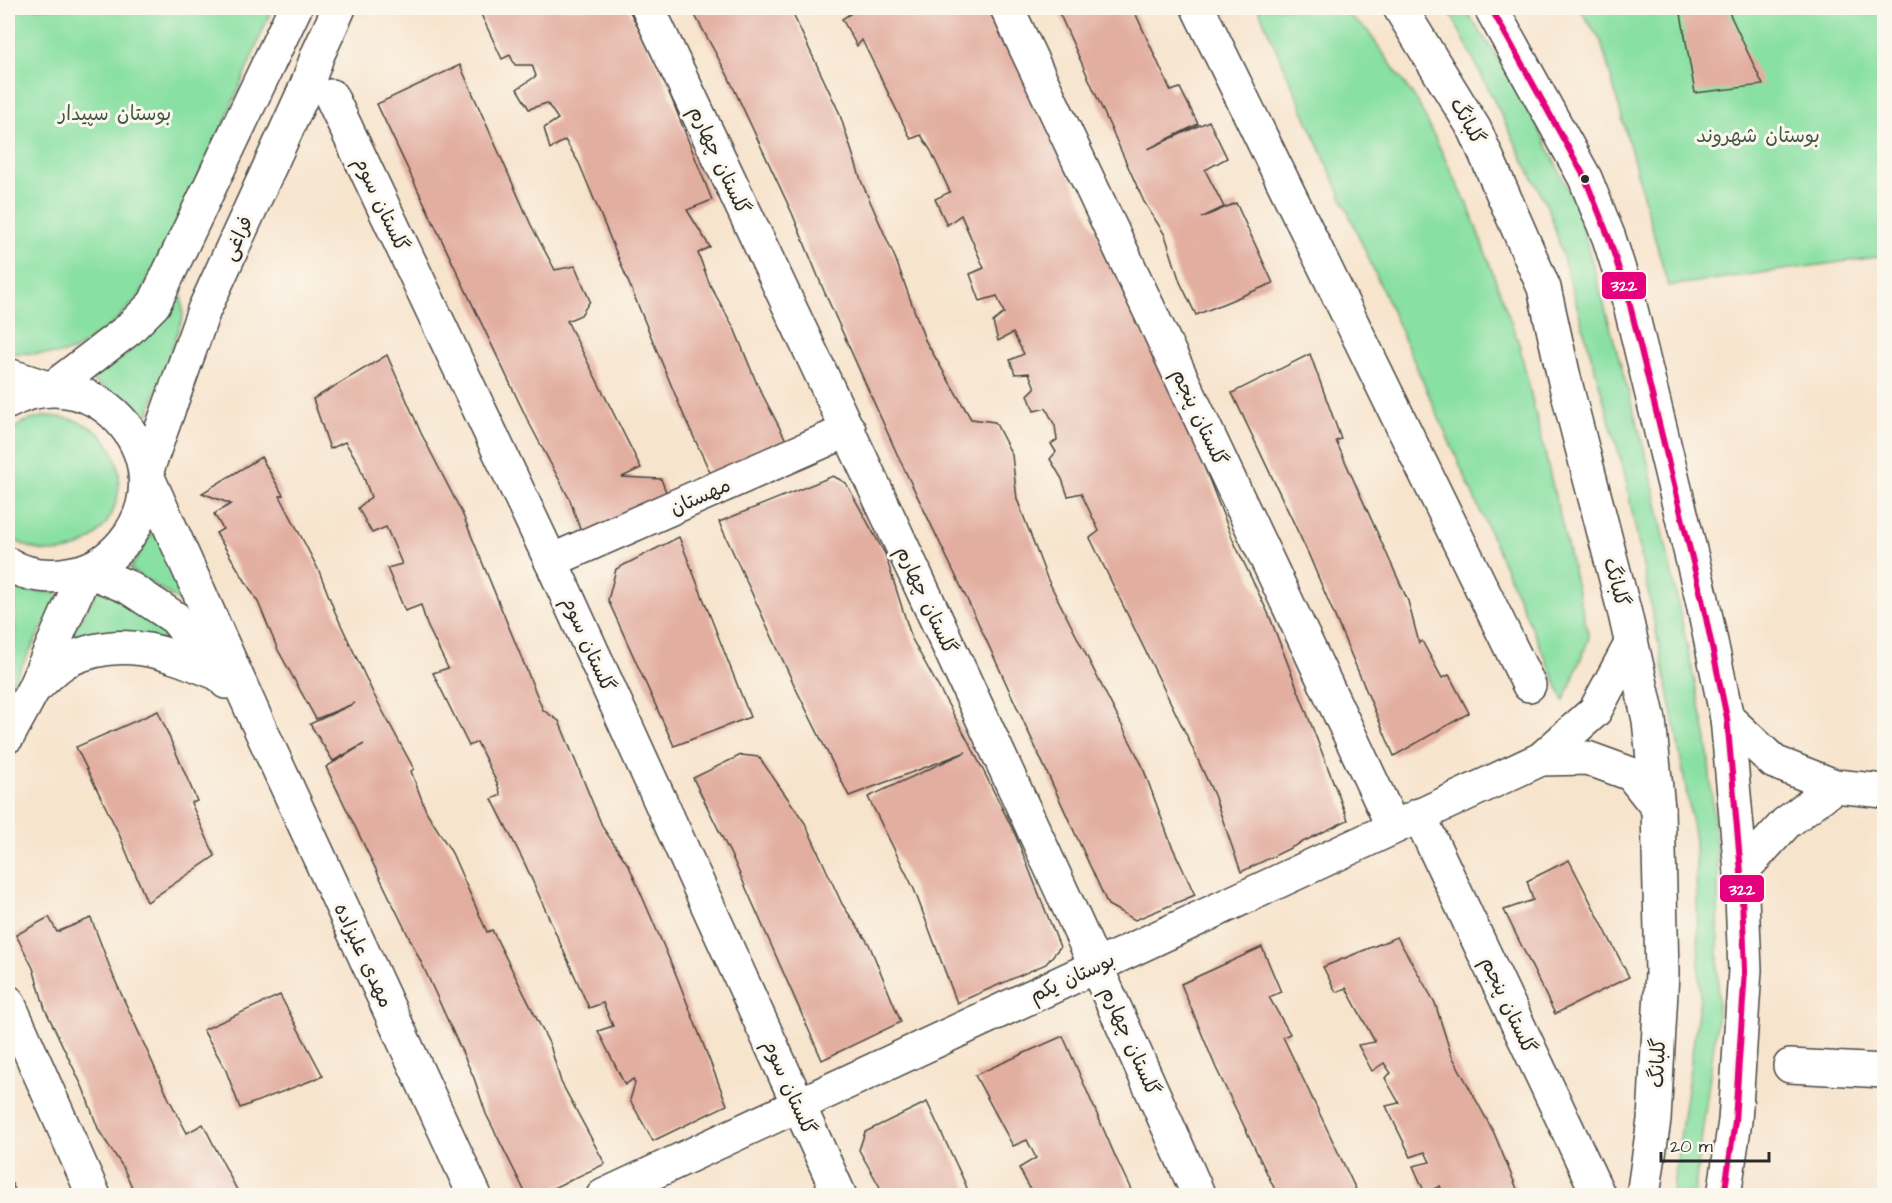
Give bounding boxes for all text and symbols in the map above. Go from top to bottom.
street label: گلبانگ [1443,93,1491,150]
park label: بوستان سپیدار [57,100,171,128]
street label: گلستان چهارم [682,102,756,219]
park label: بوستان شهروند [1696,122,1820,150]
street label: گلستان سوم [346,152,415,257]
unlabelled marker [1579,173,1591,185]
street label: فراغی [215,212,260,265]
line badge: 322 [1601,271,1647,300]
text: 322 [1610,275,1638,297]
street label: گلستان پنجم [1164,364,1234,471]
street label: مهستان [666,471,735,523]
street label: گلستان چهارم [889,542,963,659]
street label: گلبانگ [1596,555,1636,610]
street label: گلستان سوم [554,592,622,697]
line badge: 322 [1719,874,1765,903]
text: 322 [1728,879,1756,901]
street label: مهدی علیزاده [327,898,400,1012]
street label: بوستان یکم [1025,946,1120,1010]
street label: گلستان پنجم [1473,952,1543,1059]
street label: گلستان چهارم [1094,982,1167,1100]
street label: گلستان سوم [755,1035,823,1140]
street label: گلبانگ [1643,1037,1673,1089]
scale bar [1661,1125,1769,1163]
text: 20 m [1670,1134,1713,1159]

